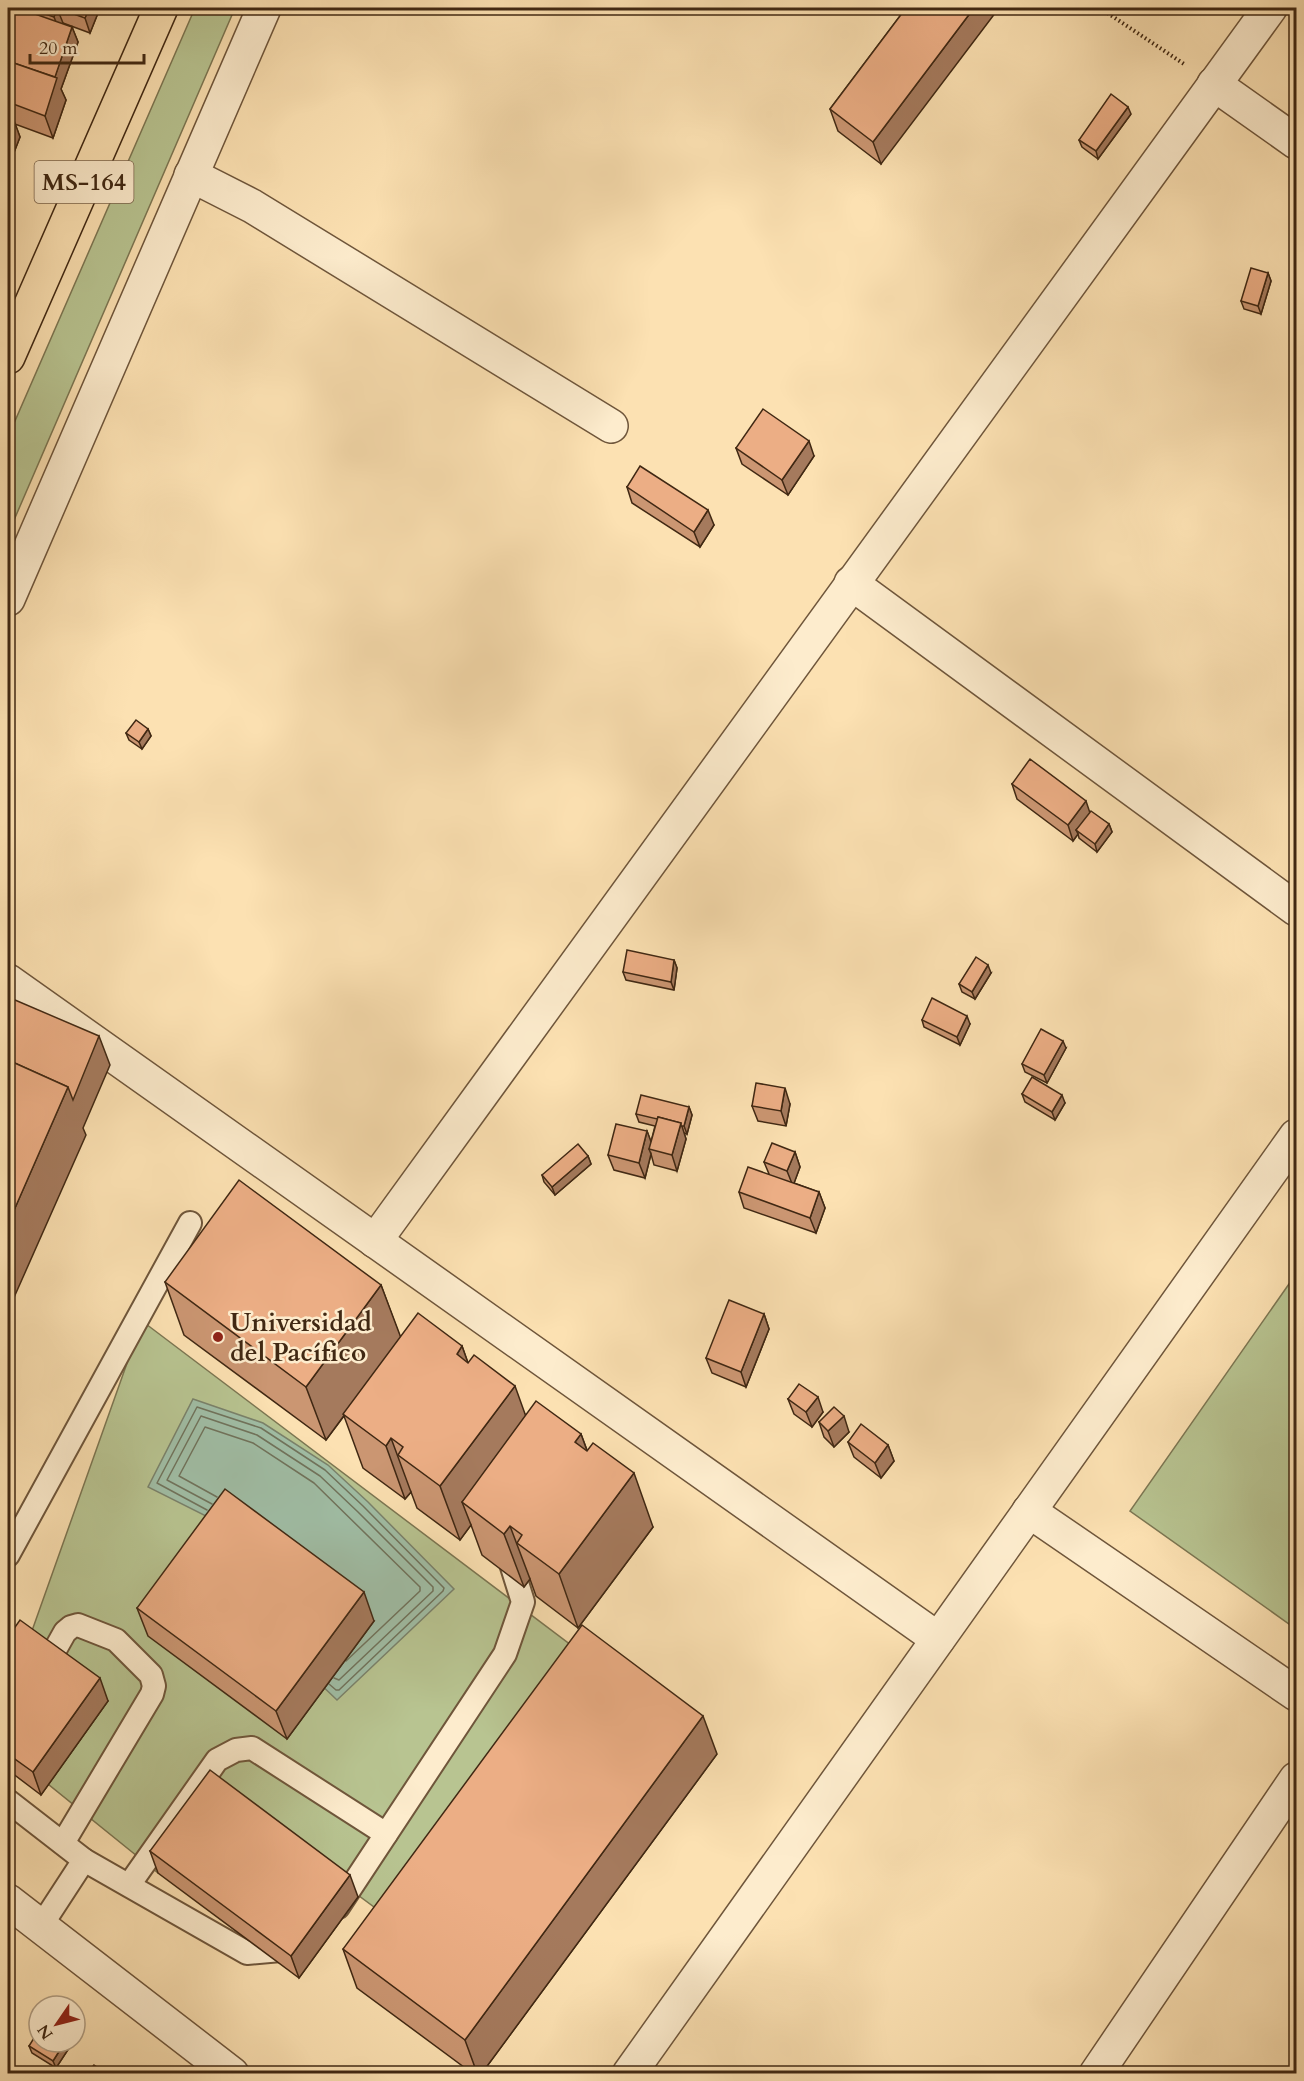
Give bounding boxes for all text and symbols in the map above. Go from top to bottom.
scale bar [30,27,144,65]
text: 20 m [39,36,78,61]
road number: MS-164 [34,161,134,203]
place label: Universidad del Pacífico [230,1305,372,1370]
marker: Universidad del Pacífico [211,1330,225,1344]
north arrow [27,1994,87,2054]
text: N [32,2020,59,2044]

